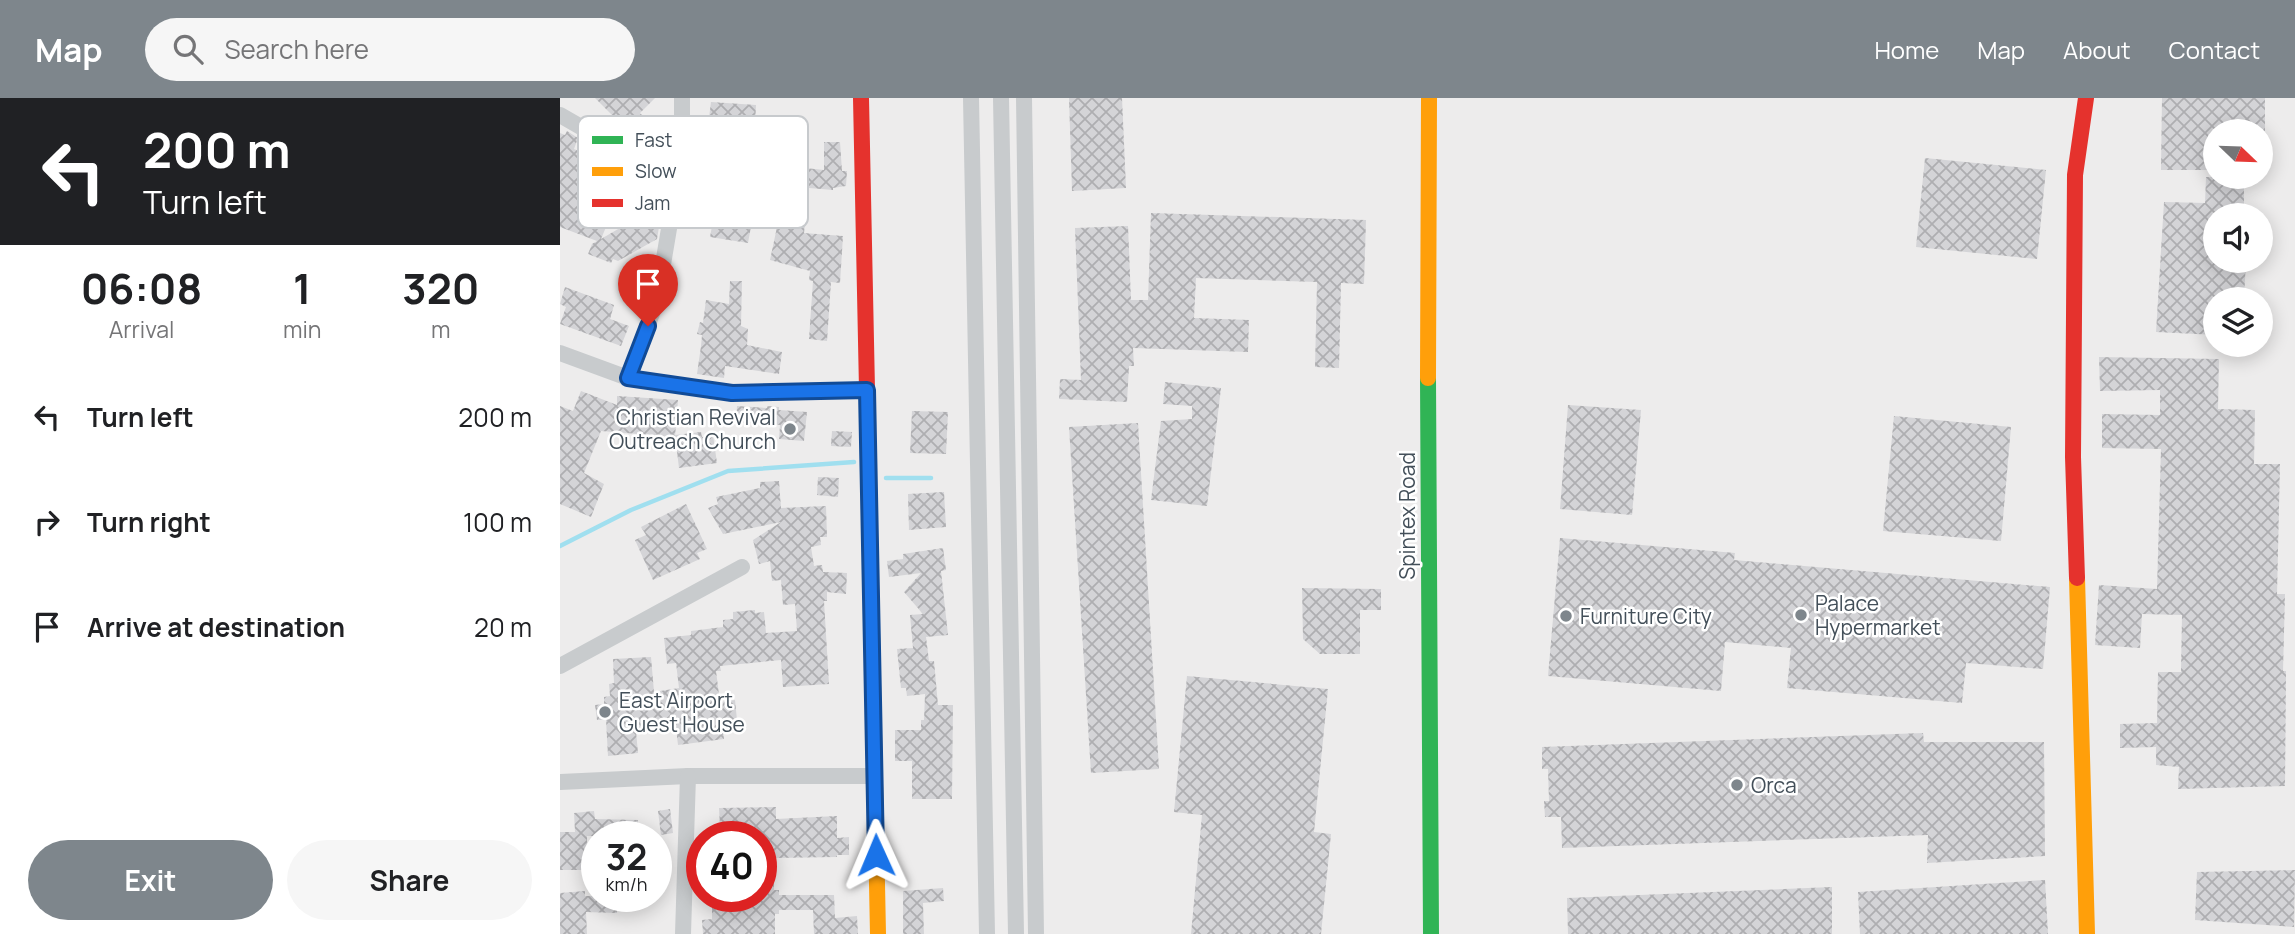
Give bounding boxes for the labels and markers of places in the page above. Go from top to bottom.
pin [618,254,678,326]
place label: Christian Revival Outreach Church [609,403,776,455]
marker: Christian Revival Outreach Church [782,421,798,437]
place label: Palace Hypermarket [1815,589,1941,641]
place label: Furniture City [1580,602,1712,630]
marker: Palace Hypermarket [1793,607,1809,623]
marker: Furniture City [1558,608,1574,624]
place label: East Airport Guest House [619,686,745,738]
marker: East Airport Guest House [597,704,613,720]
place label: Orca [1751,771,1797,799]
marker: Orca [1729,777,1745,793]

